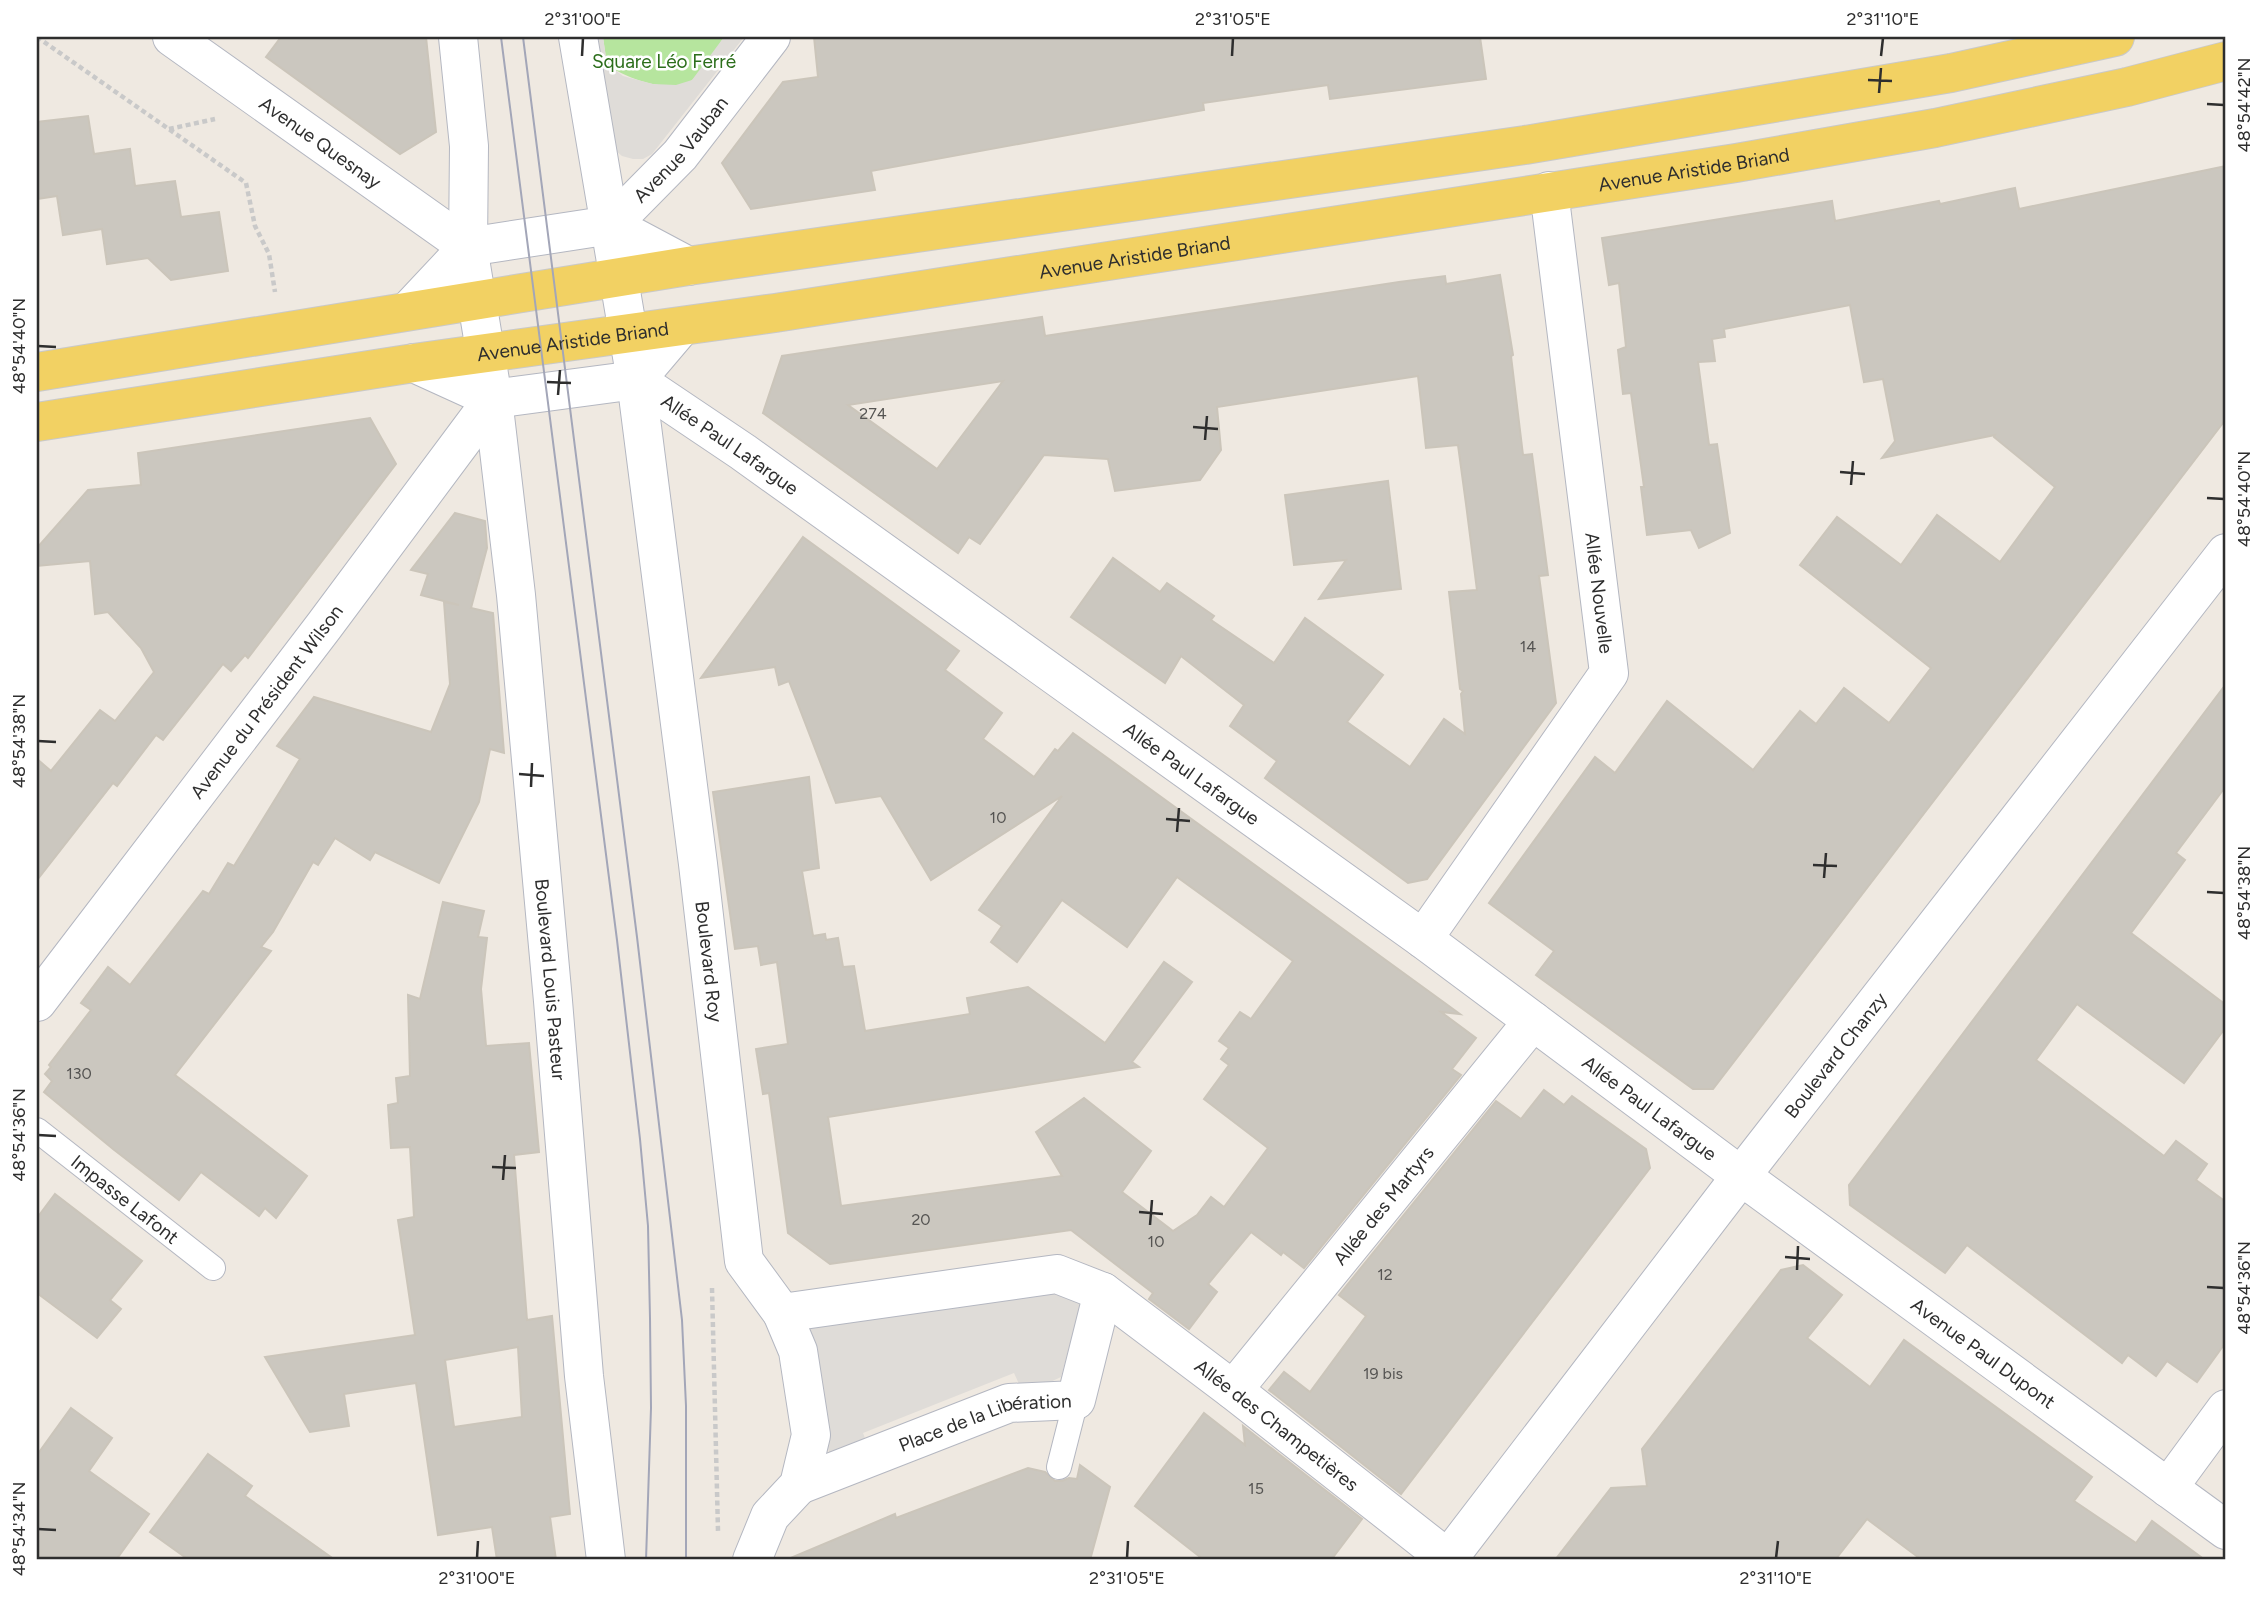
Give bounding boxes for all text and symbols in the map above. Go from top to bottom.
text: 2°31'00"E [544,8,622,30]
text: 2°31'05"E [1195,8,1271,30]
text: 2°31'10"E [1847,8,1919,30]
park label: Square Léo Ferré [592,50,736,73]
text: 48°54'42"N [2233,58,2255,152]
street label: Avenue Quesnay [255,91,386,193]
street label: Avenue Vauban [628,92,733,207]
street label: Avenue Aristide Briand [1597,142,1791,196]
street label: Avenue Aristide Briand [1037,231,1232,283]
text: 48°54'40"N [8,298,30,394]
street label: Avenue Aristide Briand [476,316,670,366]
street label: Allée Paul Lafargue [657,389,803,500]
house number: 274 [859,404,887,423]
text: 48°54'40"N [2233,451,2255,547]
street label: Allée Nouvelle [1580,531,1618,655]
street label: Avenue du Président Wilson [185,600,348,803]
house number: 14 [1520,637,1536,656]
text: 48°54'38"N [8,694,30,788]
street label: Allée Paul Lafargue [1119,717,1264,830]
house number: 10 [990,808,1006,827]
text: 48°54'38"N [2233,846,2255,940]
street label: Boulevard Louis Pasteur [530,877,571,1082]
street label: Boulevard Roy [691,900,728,1023]
street label: Boulevard Chanzy [1779,987,1891,1122]
street label: Allée Paul Lafargue [1578,1050,1721,1165]
house number: 130 [66,1064,92,1083]
text: 48°54'36"N [8,1088,30,1182]
street label: Allée des Martyrs [1328,1141,1438,1269]
street label: Impasse Lafont [67,1150,184,1248]
house number: 20 [911,1210,931,1229]
house number: 10 [1148,1232,1164,1251]
text: 48°54'36"N [2233,1241,2255,1335]
house number: 12 [1377,1265,1393,1284]
street label: Avenue Paul Dupont [1907,1293,2060,1413]
street label: Allée des Champetières [1190,1354,1363,1496]
house number: 19 bis [1363,1364,1403,1383]
street label: Place de la Libération [895,1389,1072,1456]
house number: 15 [1248,1479,1264,1498]
text: 48°54'34"N [8,1482,30,1576]
text: 2°31'00"E [438,1567,516,1589]
text: 2°31'05"E [1089,1567,1165,1589]
text: 2°31'10"E [1740,1567,1812,1589]

